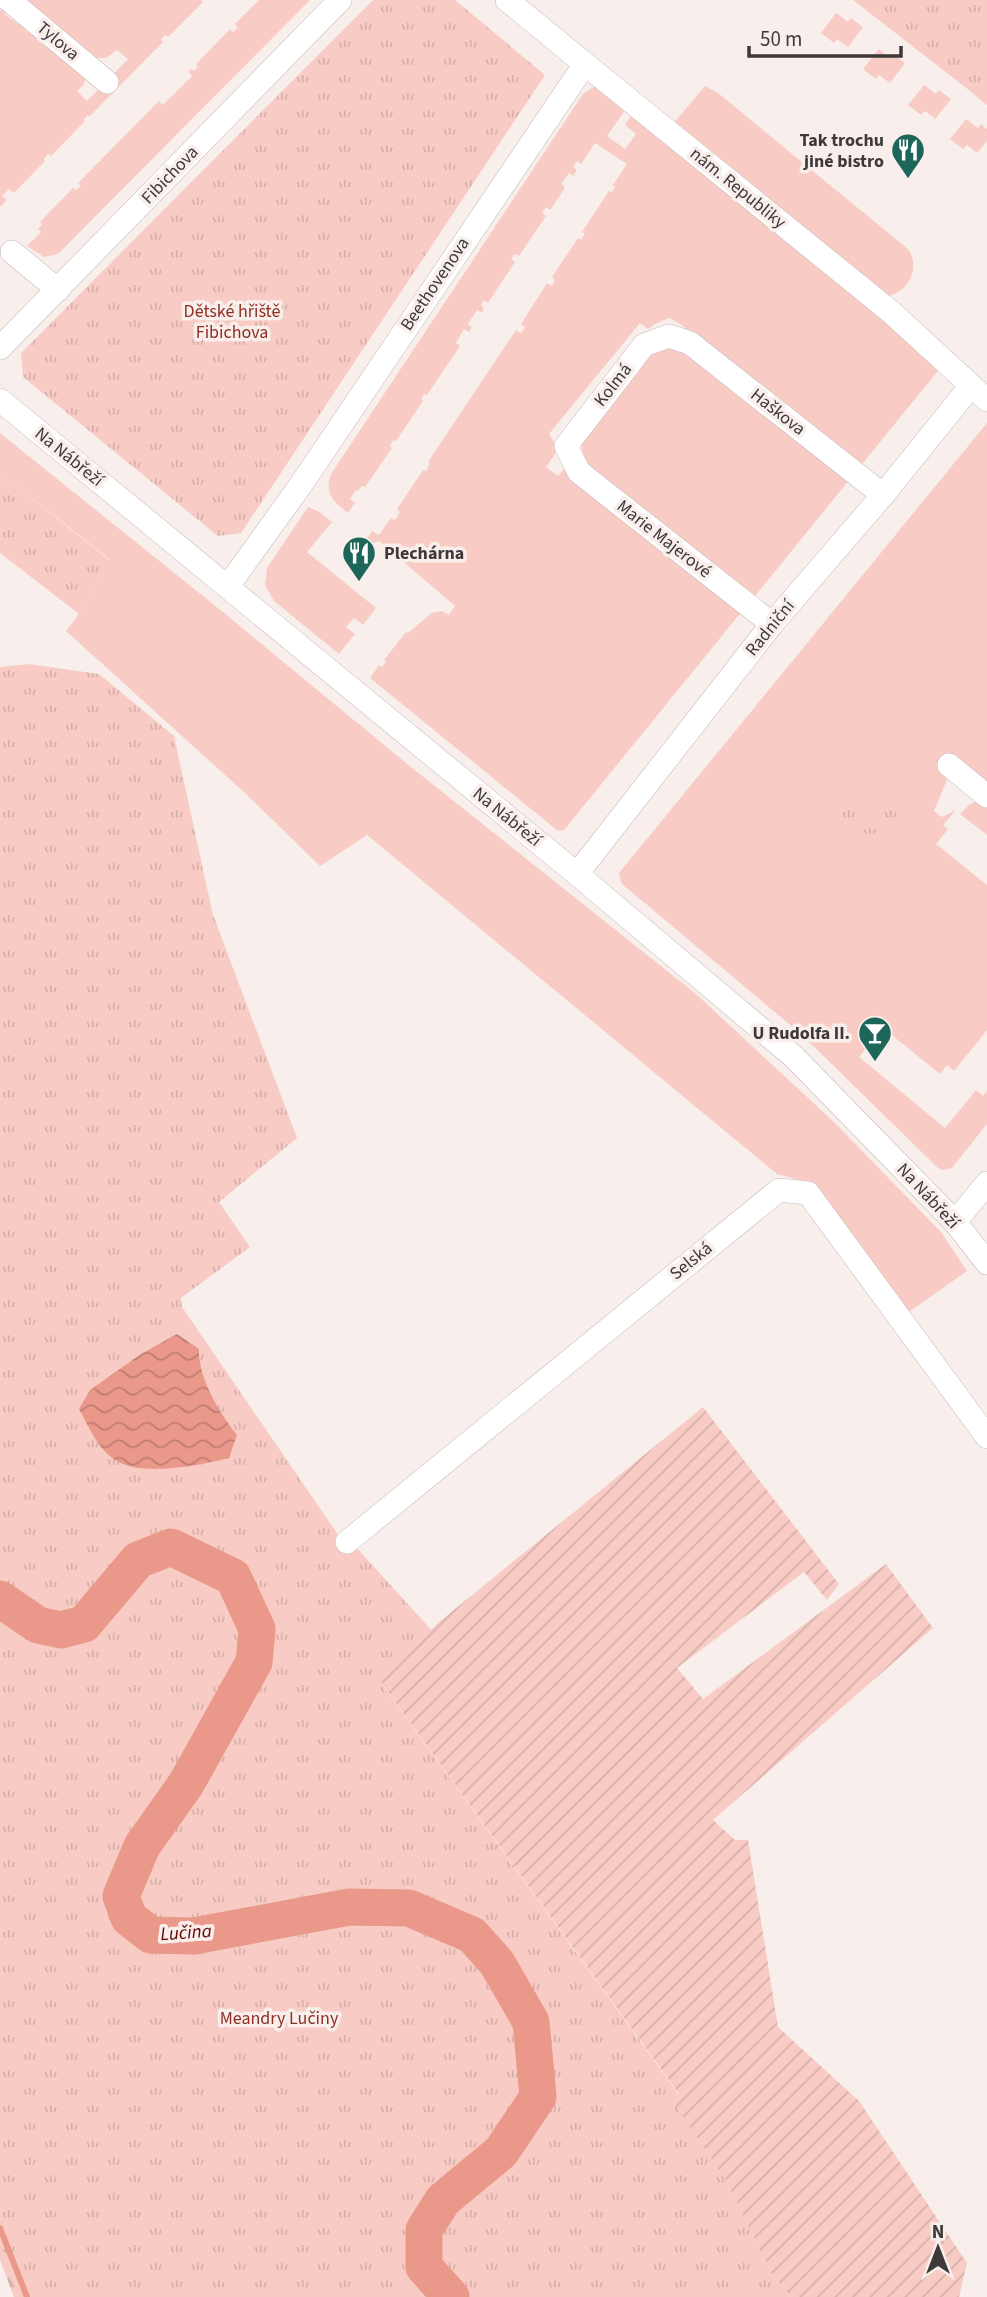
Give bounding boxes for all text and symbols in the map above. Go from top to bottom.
scale bar [749,14,901,58]
street label: Tylova [31,16,85,66]
text: 50 m [760,24,802,54]
place label: Tak trochu jiné bistro [799,128,884,174]
restaurant icon: Tak trochu jiné bistro [889,131,927,180]
street label: Fibichova [136,140,204,210]
street label: nám. Republiky [685,141,792,235]
street label: Beethovenova [395,232,475,336]
park label: Dětské hřiště Fibichova [184,299,280,345]
street label: Kolmá [588,358,638,412]
street label: Haškova [745,383,811,441]
street label: Na Nábřeží [29,421,109,493]
street label: Marie Majerové [611,494,717,584]
restaurant icon: Plechárna [340,534,378,583]
place label: Plechárna [384,541,464,566]
street label: Radniční [740,594,801,662]
street label: Na Nábřeží [467,781,547,853]
bar icon: U Rudolfa II. [856,1014,894,1063]
place label: U Rudolfa II. [753,1021,850,1046]
street label: Na Nábřeží [891,1157,966,1235]
street label: Selská [664,1236,718,1286]
water label: Lučina [159,1918,213,1948]
park label: Meandry Lučiny [220,2006,339,2031]
north arrow [903,2213,973,2283]
text: N [932,2219,944,2246]

